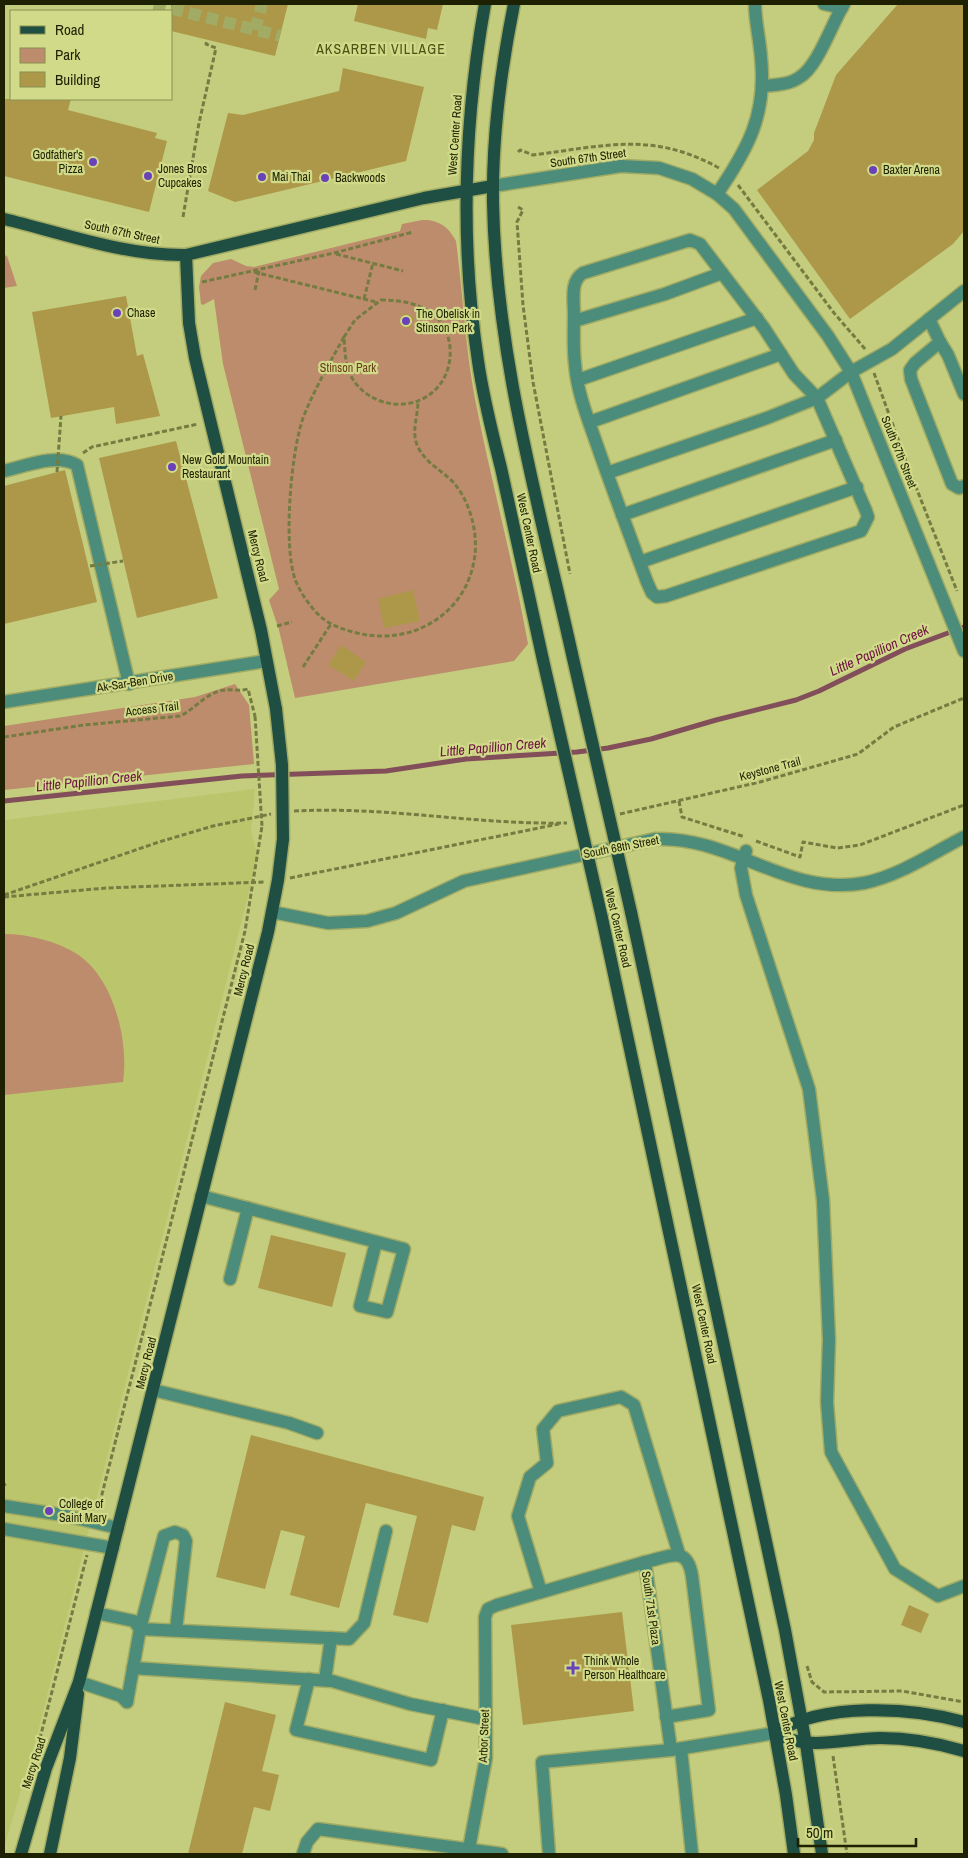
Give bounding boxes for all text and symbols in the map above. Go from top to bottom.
legend [10,10,172,100]
text: Road [55,19,84,40]
district label: AKSARBEN VILLAGE [315,40,446,58]
text: Park [55,44,81,65]
text: Building [55,69,100,90]
street label: West Center Road [444,94,466,176]
street label: South 67th Street [549,145,627,171]
place label: Godfather's Pizza [32,147,84,177]
marker: Godfather's Pizza [87,156,99,168]
place label: Jones Bros Cupcakes [158,161,207,191]
place label: Baxter Arena [883,162,940,178]
marker: Baxter Arena [867,164,879,176]
place label: Mai Thai [272,169,311,185]
marker: Jones Bros Cupcakes [142,170,154,182]
place label: Backwoods [335,170,385,186]
marker: Mai Thai [256,171,268,183]
marker: Backwoods [319,172,331,184]
street label: South 67th Street [83,216,161,248]
place label: Chase [127,305,155,321]
place label: The Obelisk in Stinson Park [416,306,480,336]
marker: Chase [111,307,123,319]
marker: The Obelisk in Stinson Park [400,315,412,327]
park label: Stinson Park [320,360,376,376]
street label: South 67th Street [877,413,921,491]
place label: New Gold Mountain Restaurant [182,452,269,482]
marker: New Gold Mountain Restaurant [166,461,178,473]
street label: West Center Road [513,492,545,574]
street label: Mercy Road [244,528,272,584]
water label: Little Papillion Creek [827,620,932,680]
street label: Ak-Sar-Ben Drive [95,668,174,696]
street label: Access Trail [123,698,180,720]
water label: Little Papillion Creek [439,733,548,761]
street label: Keystone Trail [738,753,802,785]
water label: Little Papillion Creek [35,766,144,796]
street label: South 68th Street [582,832,660,862]
street label: West Center Road [601,887,635,969]
street label: Mercy Road [230,942,258,998]
street label: West Center Road [688,1283,720,1365]
street label: Mercy Road [132,1335,160,1391]
place label: College of Saint Mary [59,1496,107,1526]
marker: College of Saint Mary [43,1505,55,1517]
street label: South 71st Plaza [638,1570,664,1646]
place label: Think Whole Person Healthcare [584,1653,666,1683]
marker: Think Whole Person Healthcare [566,1661,580,1675]
street label: West Center Road [770,1680,802,1762]
street label: Arbor Street [475,1709,493,1764]
street label: Mercy Road [18,1735,50,1791]
scale bar [798,1816,916,1848]
text: 50 m [806,1822,833,1843]

